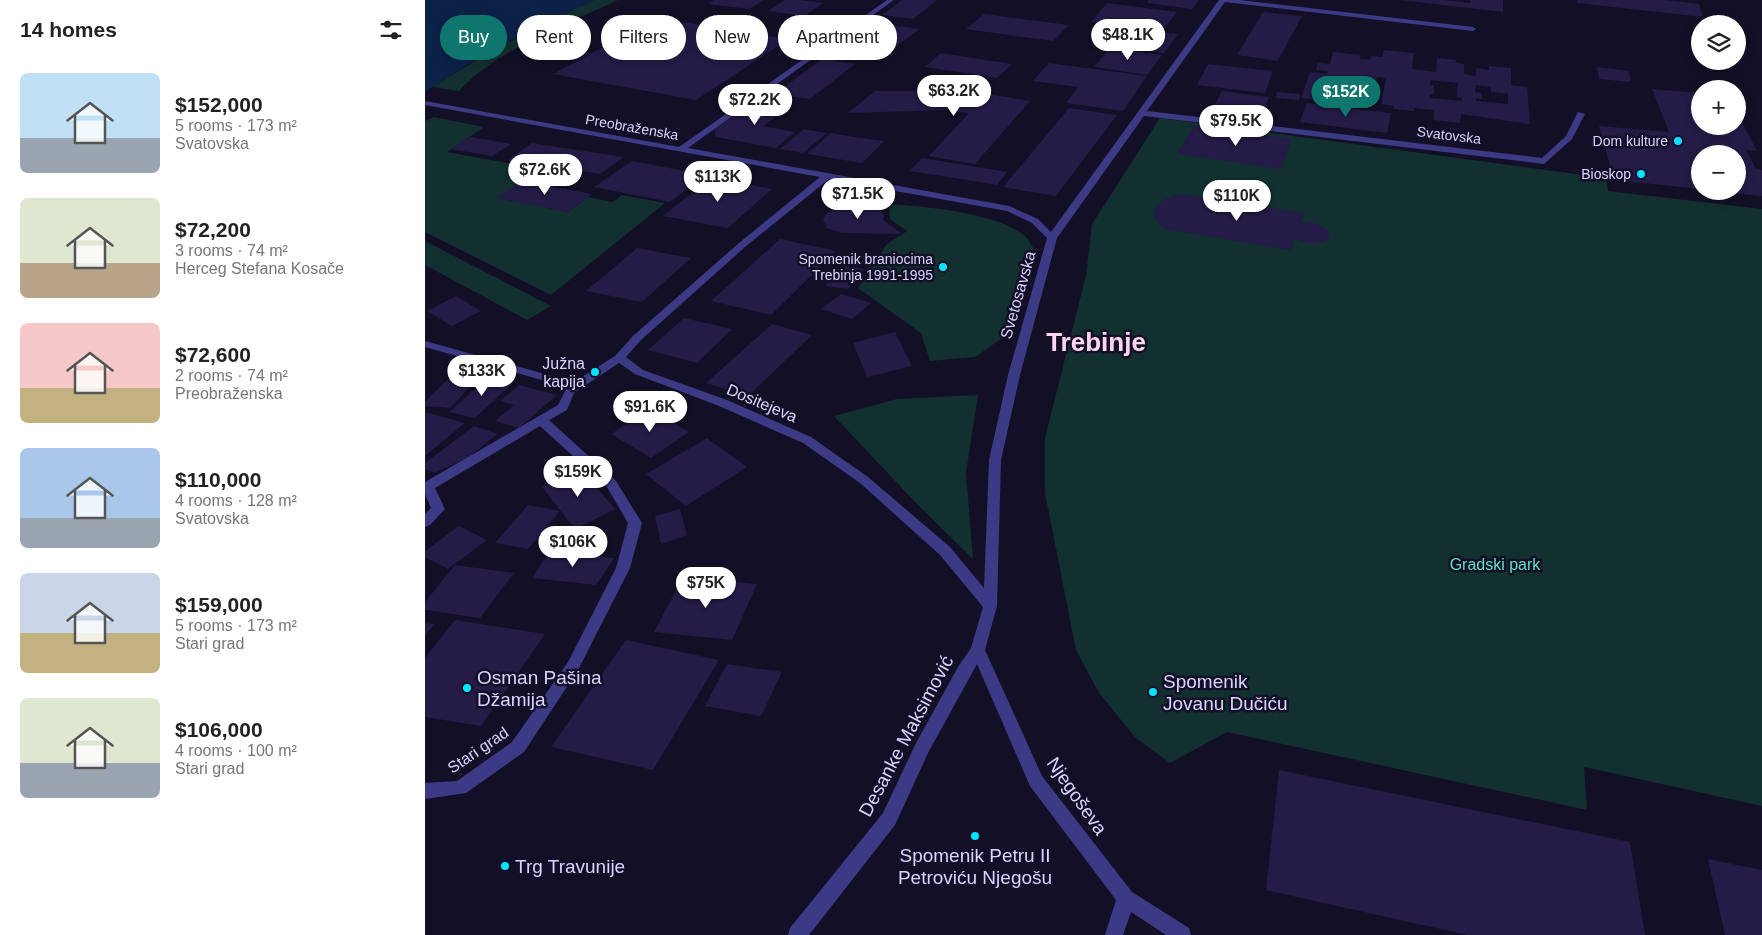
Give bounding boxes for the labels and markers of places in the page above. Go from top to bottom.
pin: $48.1K [1087,18,1169,61]
pin: $63.2K [913,74,995,117]
pin: $152K [1311,76,1381,118]
pin: $72.2K [714,84,796,126]
pin: $79.5K [1195,104,1277,147]
place label: Dom kulture [1593,133,1668,149]
marker: Dom kulture [1672,135,1684,147]
pin: $72.6K [504,154,586,196]
pin: $113K [683,160,753,203]
place label: Bioskop [1581,166,1631,182]
marker: Bioskop [1635,168,1647,180]
pin: $71.5K [817,178,899,220]
pin: $110K [1202,180,1272,222]
place label: Spomenik braniocima Trebinja 1991-1995 [798,251,933,283]
marker: Spomenik braniocima Trebinja 1991-1995 [937,261,949,273]
pin: $133K [447,354,517,397]
place label: Južna kapija [542,355,585,390]
marker: Južna kapija [589,366,601,378]
pin: $91.6K [609,390,691,433]
pin: $159K [543,456,613,498]
pin: $106K [538,526,608,568]
pin: $75K [676,566,736,609]
place label: Osman Pašina Džamija [477,667,602,710]
place label: Spomenik Jovanu Dučiću [1163,671,1288,714]
marker: Osman Pašina Džamija [461,682,473,694]
marker: Spomenik Jovanu Dučiću [1147,686,1159,698]
marker: Spomenik Petru II Petroviću Njegošu [969,830,981,842]
place label: Spomenik Petru II Petroviću Njegošu [898,845,1052,888]
place label: Trg Travunije [515,856,625,877]
marker: Trg Travunije [499,860,511,872]

